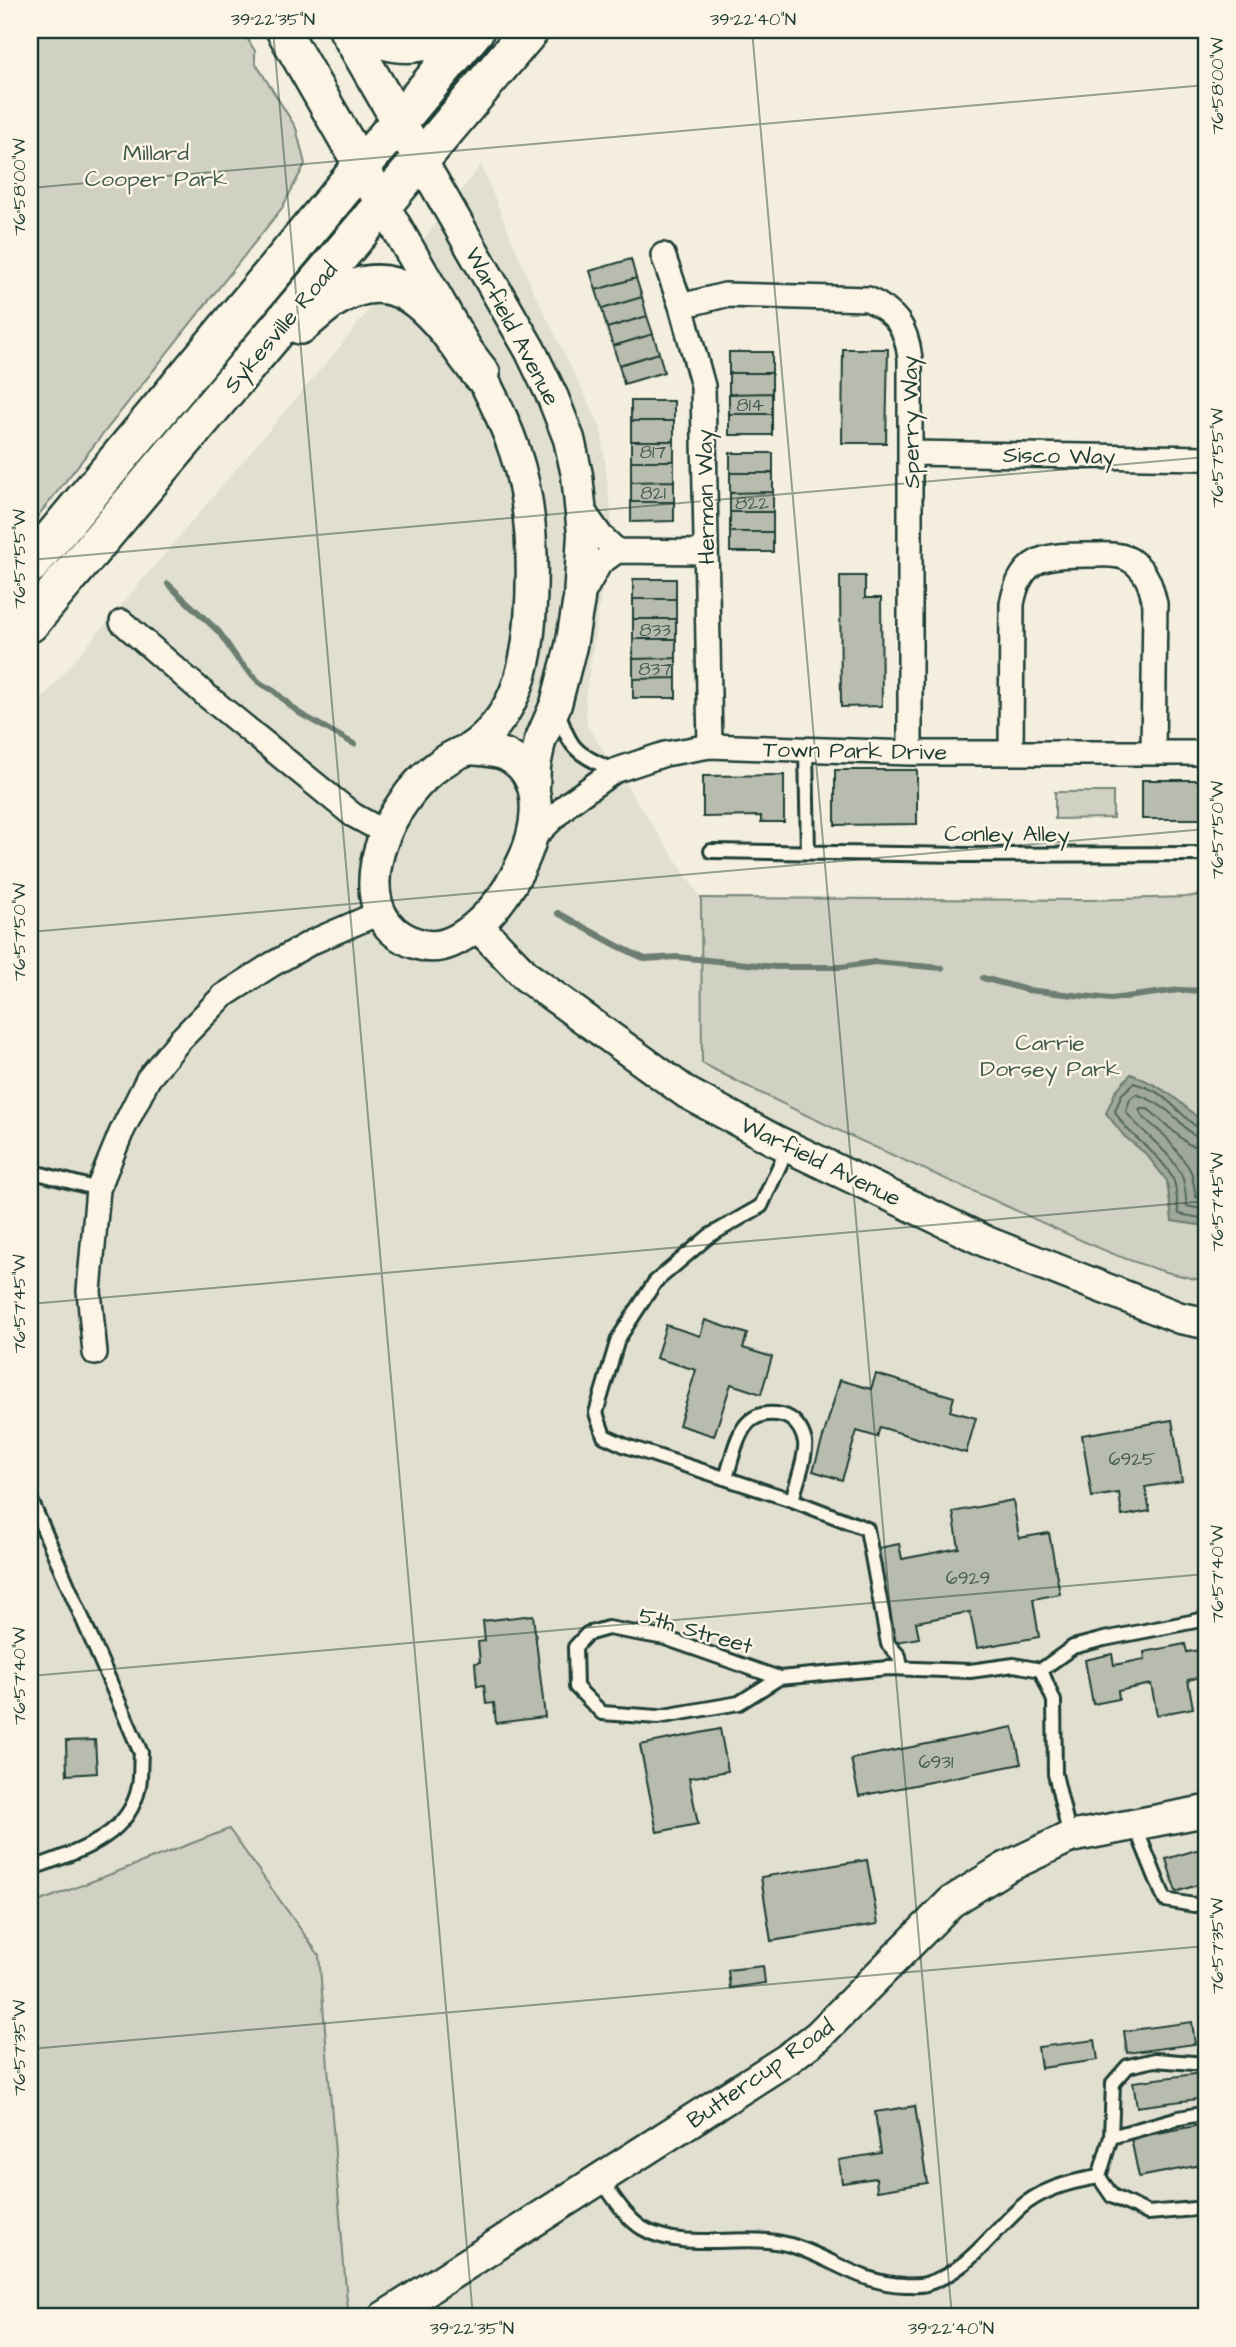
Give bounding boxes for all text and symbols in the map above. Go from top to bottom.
text: 39°22'35"N [231,7,315,32]
text: 39°22'40"N [710,7,796,32]
text: 76°58'00"W [1205,37,1230,135]
park label: Millard Cooper Park [85,137,227,195]
text: 76°58'00"W [7,138,32,236]
street label: Warfield Avenue [457,242,567,411]
street label: Sykesville Road [216,255,346,401]
street label: Sperry Way [894,355,929,489]
house number: 814 [736,392,764,419]
text: 76°57'55"W [1205,408,1230,508]
street label: Herman Way [689,429,724,565]
house number: 817 [640,439,667,466]
street label: Sisco Way [1002,439,1116,474]
house number: 821 [640,480,666,507]
house number: 822 [735,490,769,517]
text: 76°57'55"W [7,509,32,609]
house number: 833 [639,617,671,644]
house number: 837 [638,656,672,683]
street label: Town Park Drive [762,733,947,769]
text: 76°57'50"W [1205,781,1230,879]
street label: Conley Alley [944,818,1070,851]
text: 76°57'50"W [7,883,32,981]
park label: Carrie Dorsey Park [980,1027,1120,1086]
street label: Warfield Avenue [735,1109,906,1215]
text: 76°57'45"W [1205,1152,1230,1252]
text: 76°57'45"W [7,1254,32,1354]
house number: 6925 [1108,1446,1156,1473]
text: 76°57'40"W [1205,1525,1230,1623]
house number: 6929 [946,1565,990,1592]
street label: 5th Street [635,1599,757,1663]
text: 76°57'40"W [7,1627,32,1725]
house number: 6931 [919,1749,954,1776]
text: 76°57'35"W [1205,1898,1230,1994]
text: 76°57'35"W [7,2000,32,2096]
street label: Buttercup Road [681,2011,841,2136]
text: 39°22'35"N [430,2316,514,2341]
text: 39°22'40"N [908,2316,994,2341]

